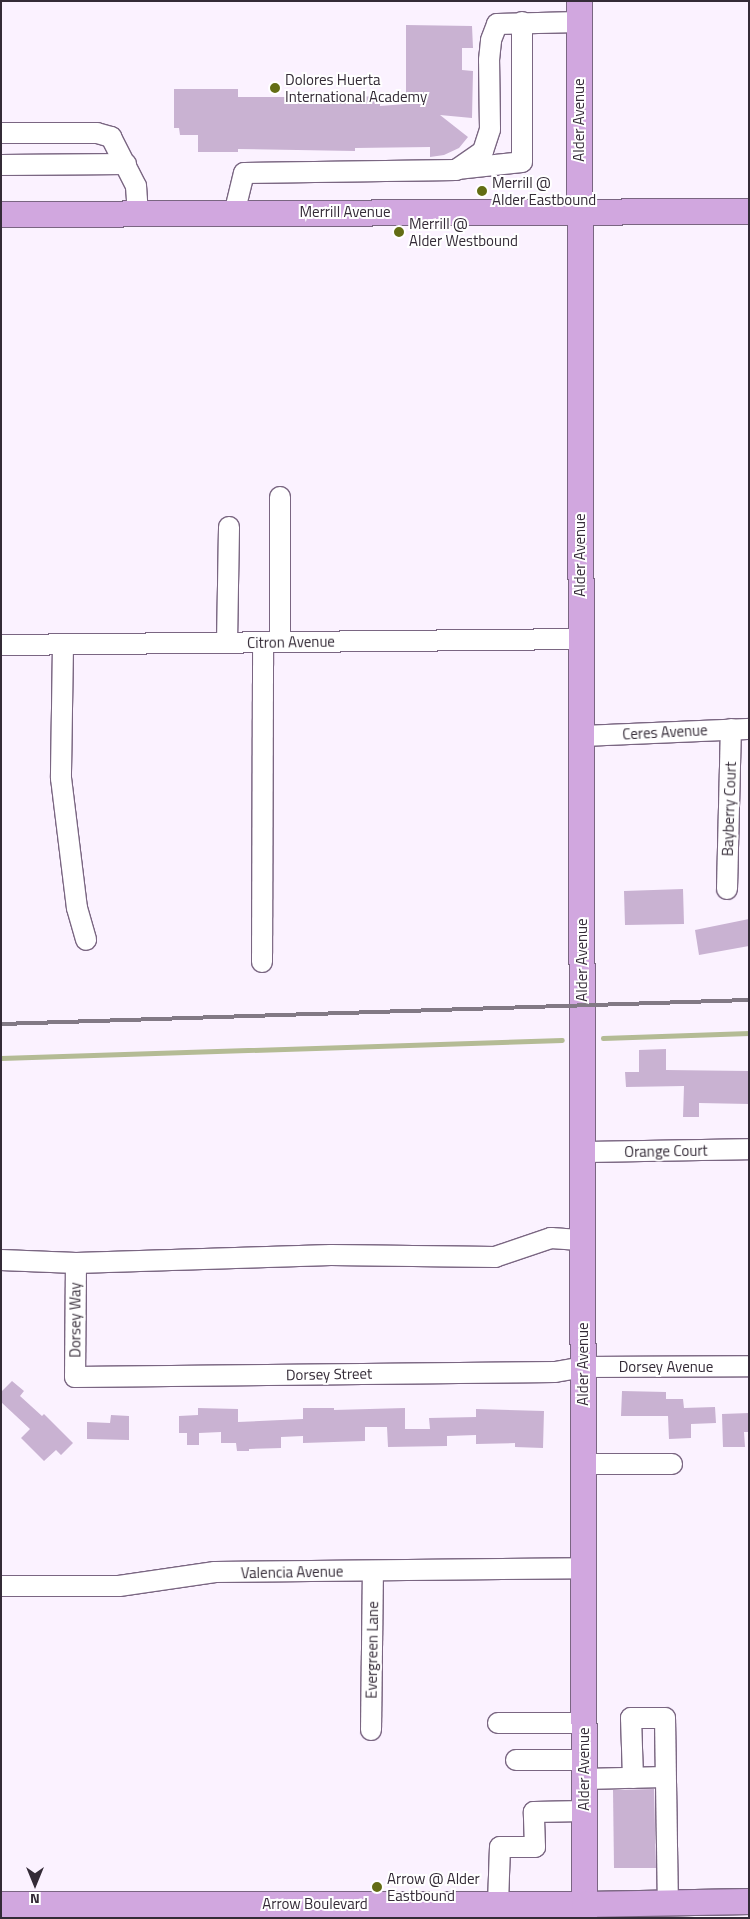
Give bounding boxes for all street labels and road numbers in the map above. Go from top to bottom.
street label: Alder Avenue [570,78,588,162]
street label: Merrill Avenue [300,203,390,221]
street label: Alder Avenue [571,513,589,597]
street label: Citron Avenue [247,632,335,652]
street label: Ceres Avenue [622,721,708,743]
street label: Bayberry Court [718,761,740,857]
street label: Alder Avenue [573,918,591,1002]
street label: Orange Court [624,1141,708,1161]
street label: Dorsey Way [66,1282,84,1358]
street label: Alder Avenue [574,1322,592,1406]
street label: Dorsey Avenue [619,1358,713,1376]
street label: Dorsey Street [286,1364,372,1384]
street label: Valencia Avenue [241,1562,343,1582]
street label: Evergreen Lane [362,1601,382,1699]
street label: Alder Avenue [575,1727,593,1811]
street label: Arrow Boulevard [262,1895,368,1913]

